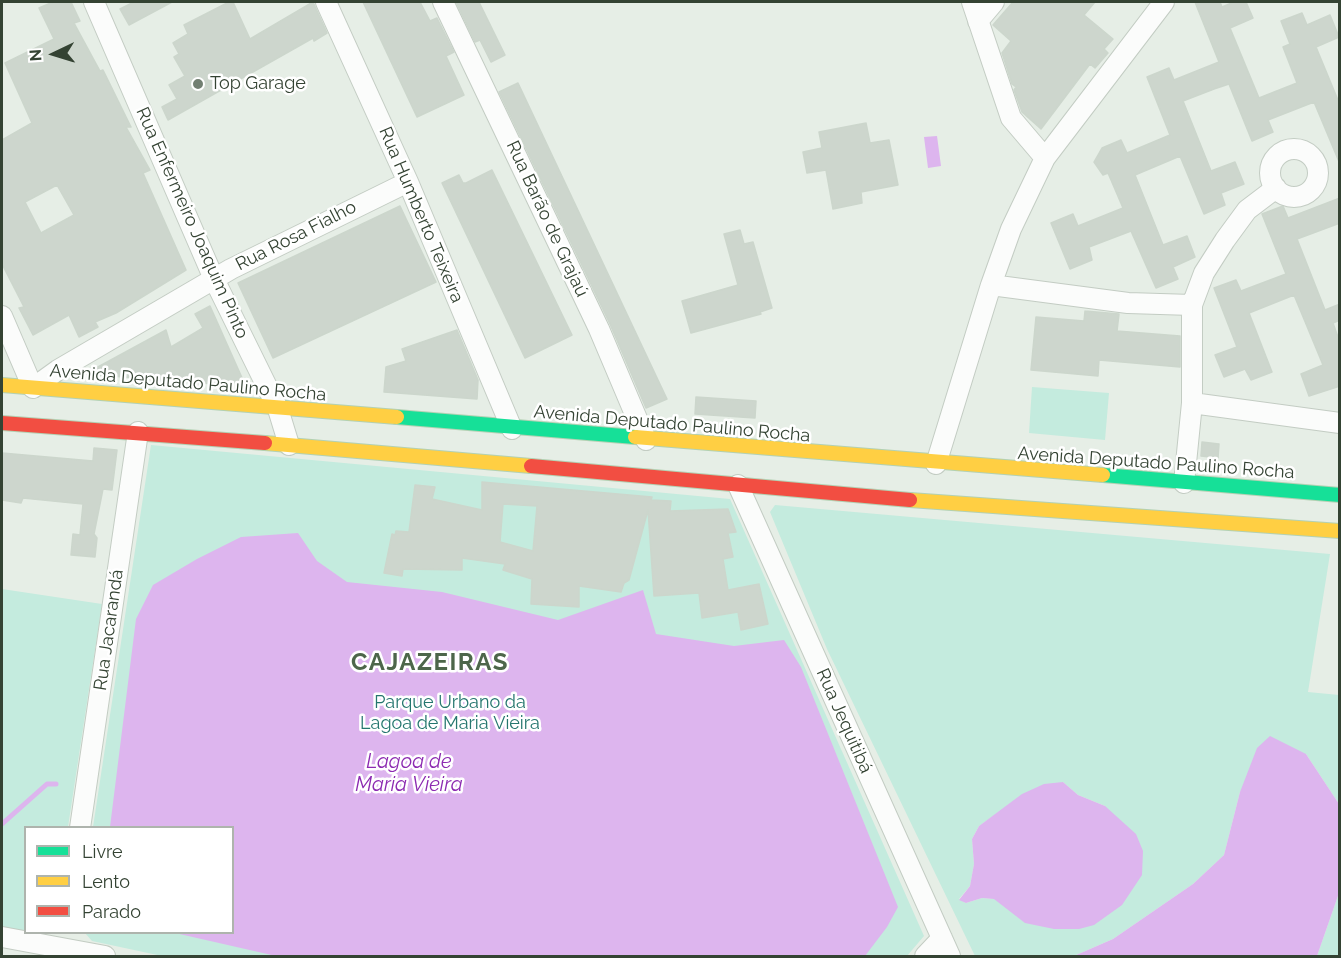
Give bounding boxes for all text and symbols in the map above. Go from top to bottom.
north arrow [24,24,84,84]
text: N [26,49,45,62]
place label: Top Garage [210,73,306,95]
marker: Top Garage [191,77,205,91]
street label: Rua Enfermeiro Joaquim Pinto [131,104,253,342]
street label: Rua Humberto Teixeira [374,124,468,306]
street label: Rua Barão de Grajaú [501,137,593,301]
street label: Rua Rosa Fialho [232,196,360,276]
street label: Avenida Deputado Paulino Rocha [49,360,327,406]
street label: Avenida Deputado Paulino Rocha [533,401,811,447]
street label: Avenida Deputado Paulino Rocha [1017,443,1295,483]
street label: Rua Jacarandá [90,568,128,692]
district label: CAJAZEIRAS [351,649,509,677]
street label: Rua Jequitibá [811,665,877,777]
park label: Parque Urbano da Lagoa de Maria Vieira [360,692,540,734]
water label: Lagoa de Maria Vieira [355,750,463,797]
legend [24,826,234,934]
text: Livre [82,841,123,862]
text: Lento [82,871,130,892]
text: Parado [82,901,141,922]

